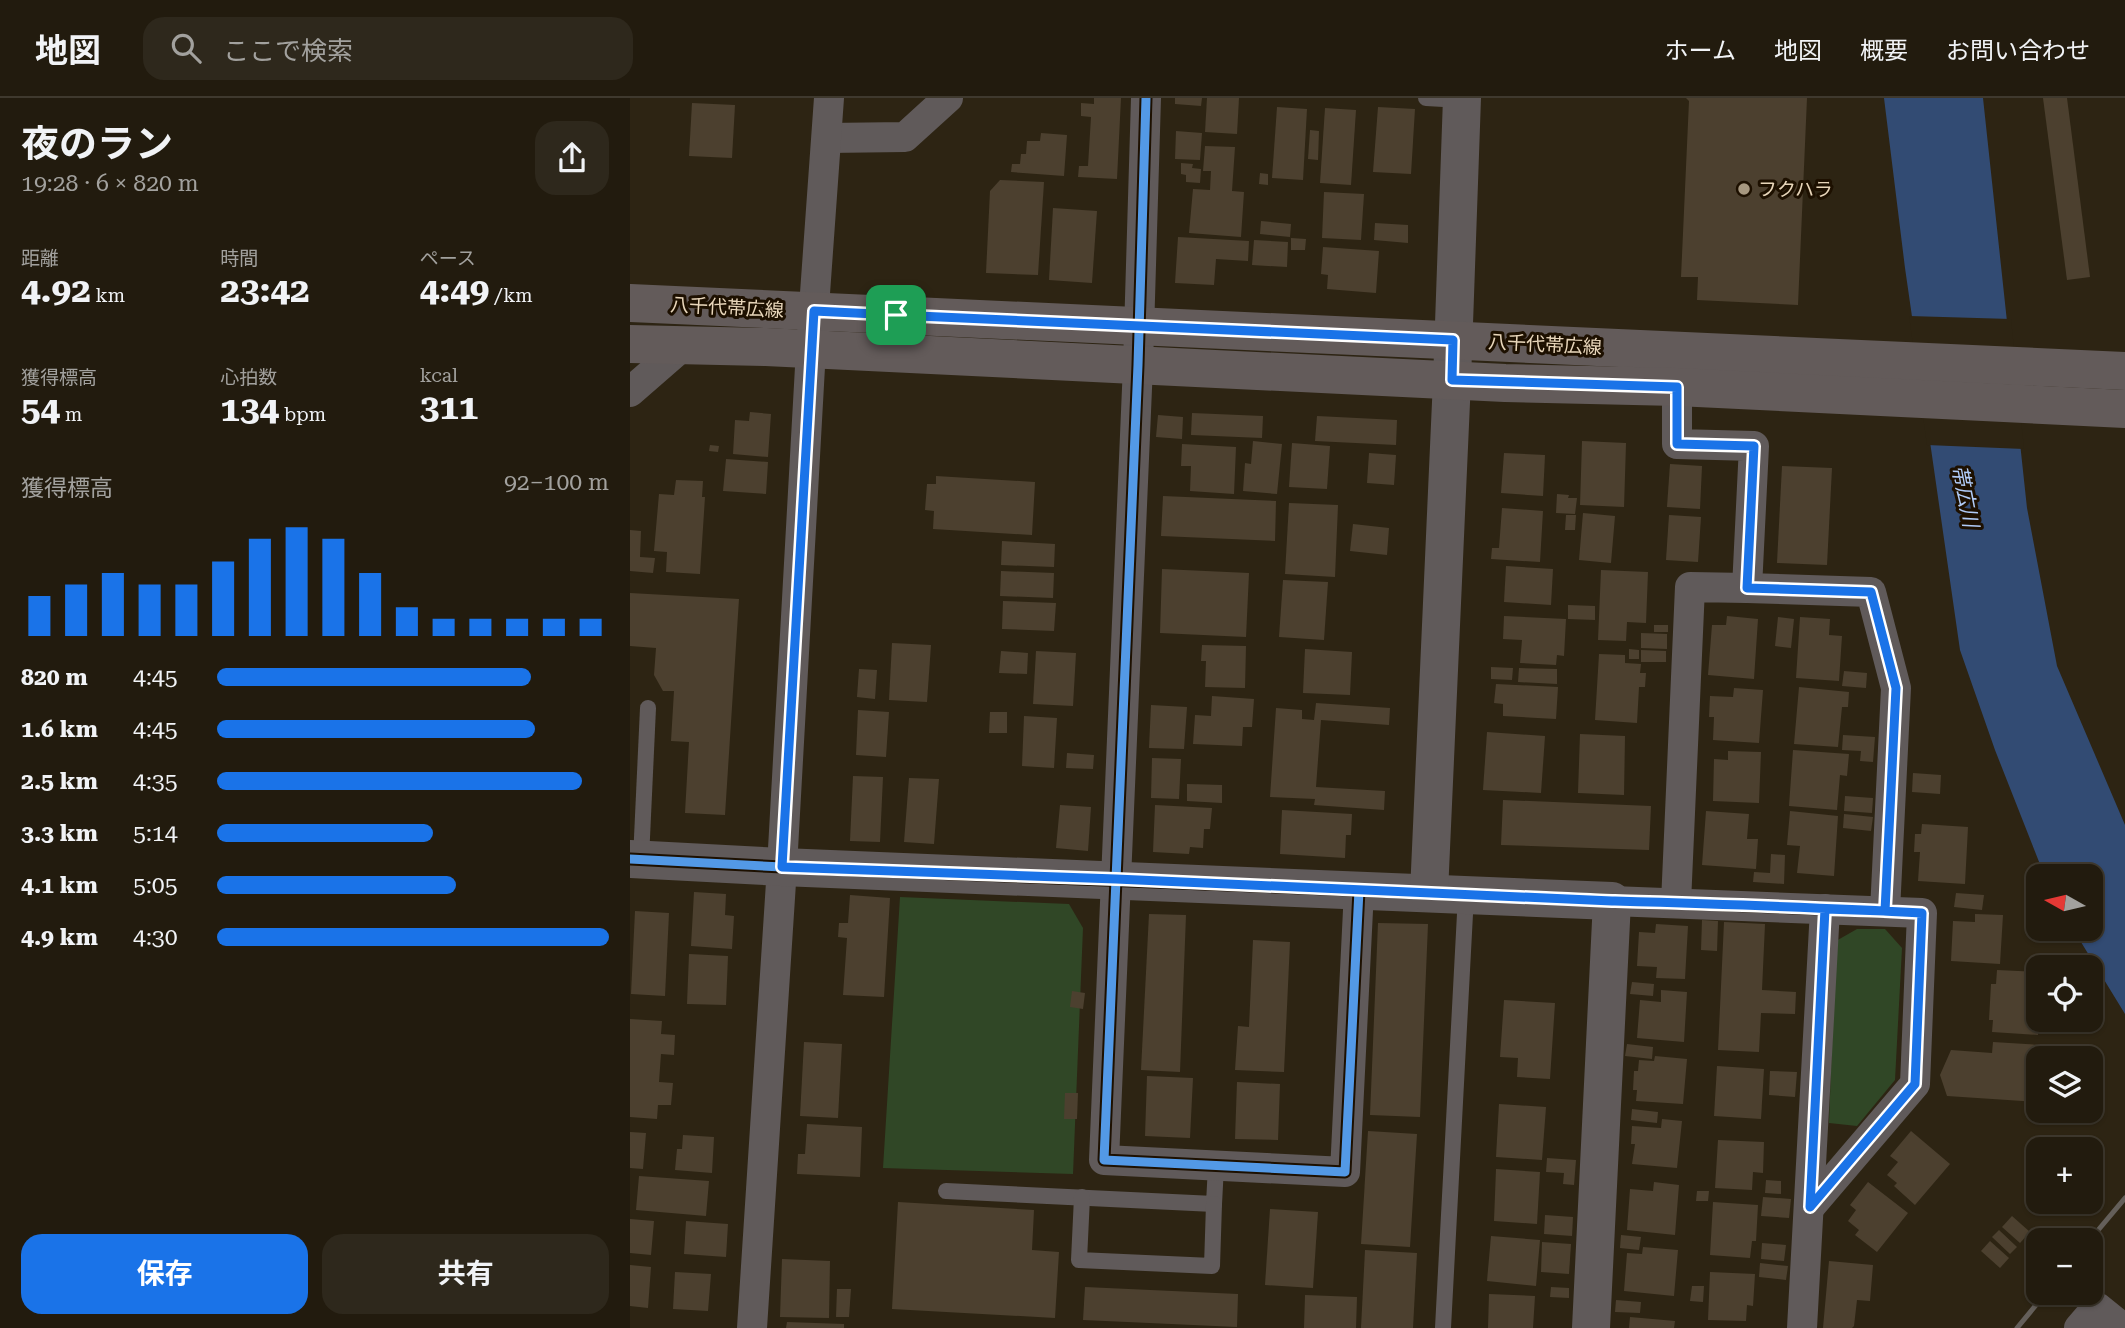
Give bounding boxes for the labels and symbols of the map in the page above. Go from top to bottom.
place label: フクハラ [1758,178,1833,201]
marker: フクハラ [1736,181,1752,197]
pin [866,285,926,345]
street label: 八千代帯広線 [669,293,785,322]
street label: 八千代帯広線 [1487,330,1603,359]
water label: 帯広川 [1947,463,1983,531]
north arrow [2026,864,2104,942]

